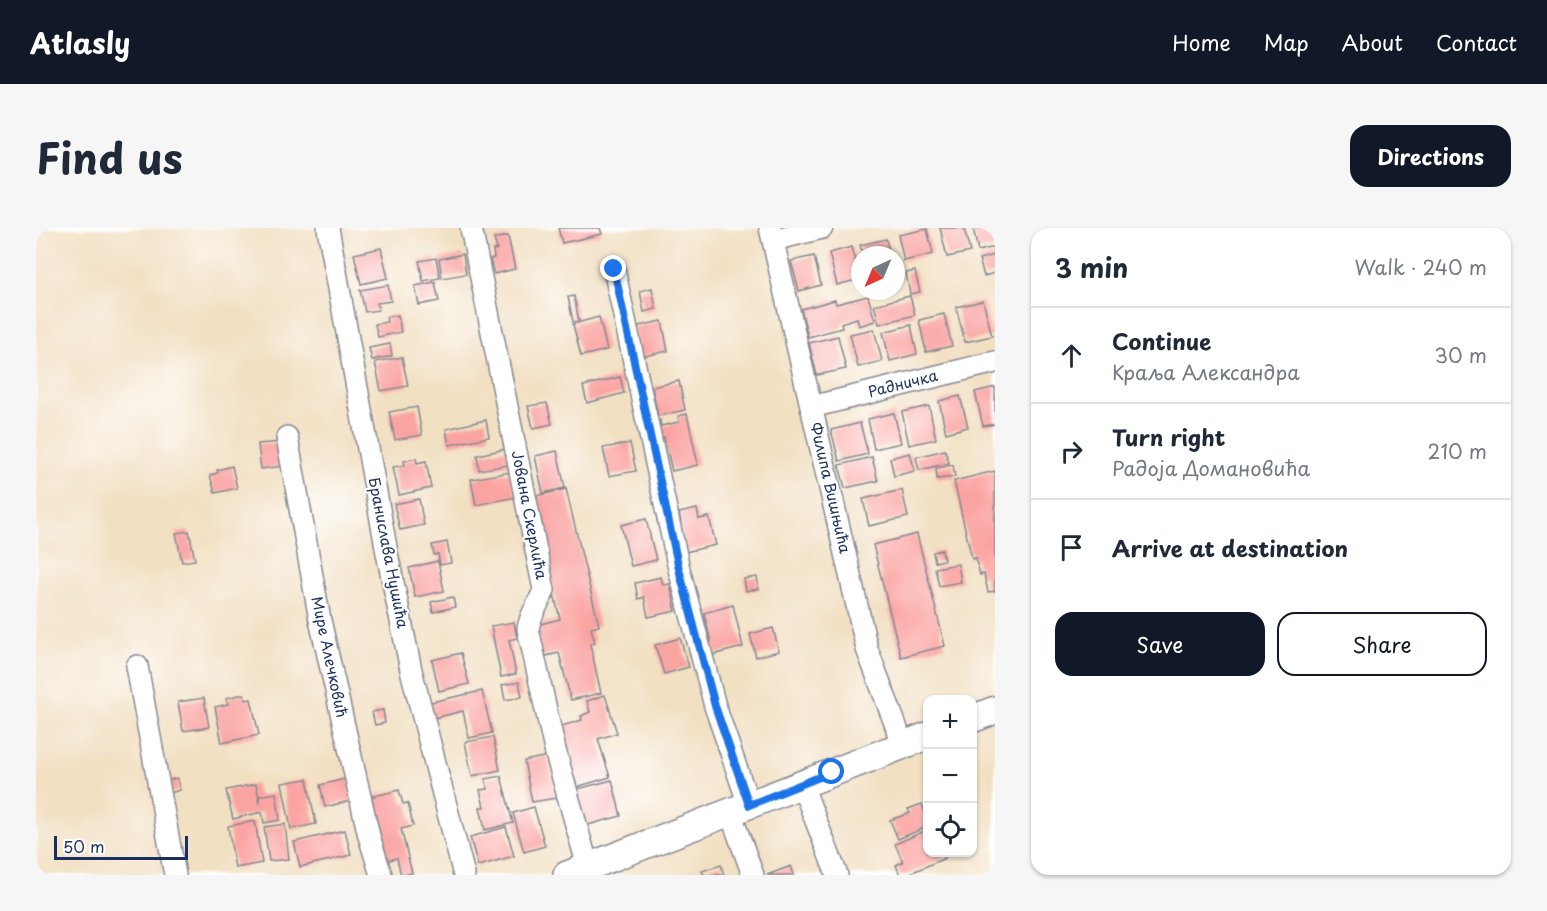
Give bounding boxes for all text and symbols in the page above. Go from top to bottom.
text: Atlasly [30,21,130,64]
text: Home [1172,26,1231,58]
text: Map [1264,26,1309,58]
text: About [1342,26,1403,58]
text: Contact [1436,26,1517,58]
text: Find us [36,125,183,188]
button: Directions [1350,125,1511,187]
north arrow [851,246,905,300]
text: 3 min [1055,248,1128,287]
text: Walk · 240 m [1354,252,1487,282]
route end [600,255,626,281]
text: Continue [1112,324,1211,357]
icon: ahead [1055,339,1088,372]
text: 30 m [1434,340,1487,370]
text: Краља Александра [1112,357,1300,387]
street label: Радничка [865,363,940,402]
street label: Филипа Вишњића [805,420,858,556]
text: Turn right [1112,420,1225,453]
icon: right [1055,435,1088,468]
text: 210 m [1428,436,1487,466]
street label: Јована Скерлића [507,448,554,582]
text: Радоја Домановића [1112,453,1310,483]
street label: Бранислава Нушића [364,475,415,631]
icon: arrive [1055,531,1088,564]
text: Arrive at destination [1112,531,1348,564]
street label: Мире Алечковић [306,594,355,719]
button: Save [1055,612,1265,676]
button: Share [1277,612,1487,676]
map controls [923,695,977,857]
button: + [923,695,977,749]
button: − [923,749,977,803]
route start [818,758,844,784]
button: locate [923,803,977,857]
scale bar [54,833,188,860]
text: 50 m [63,834,104,858]

